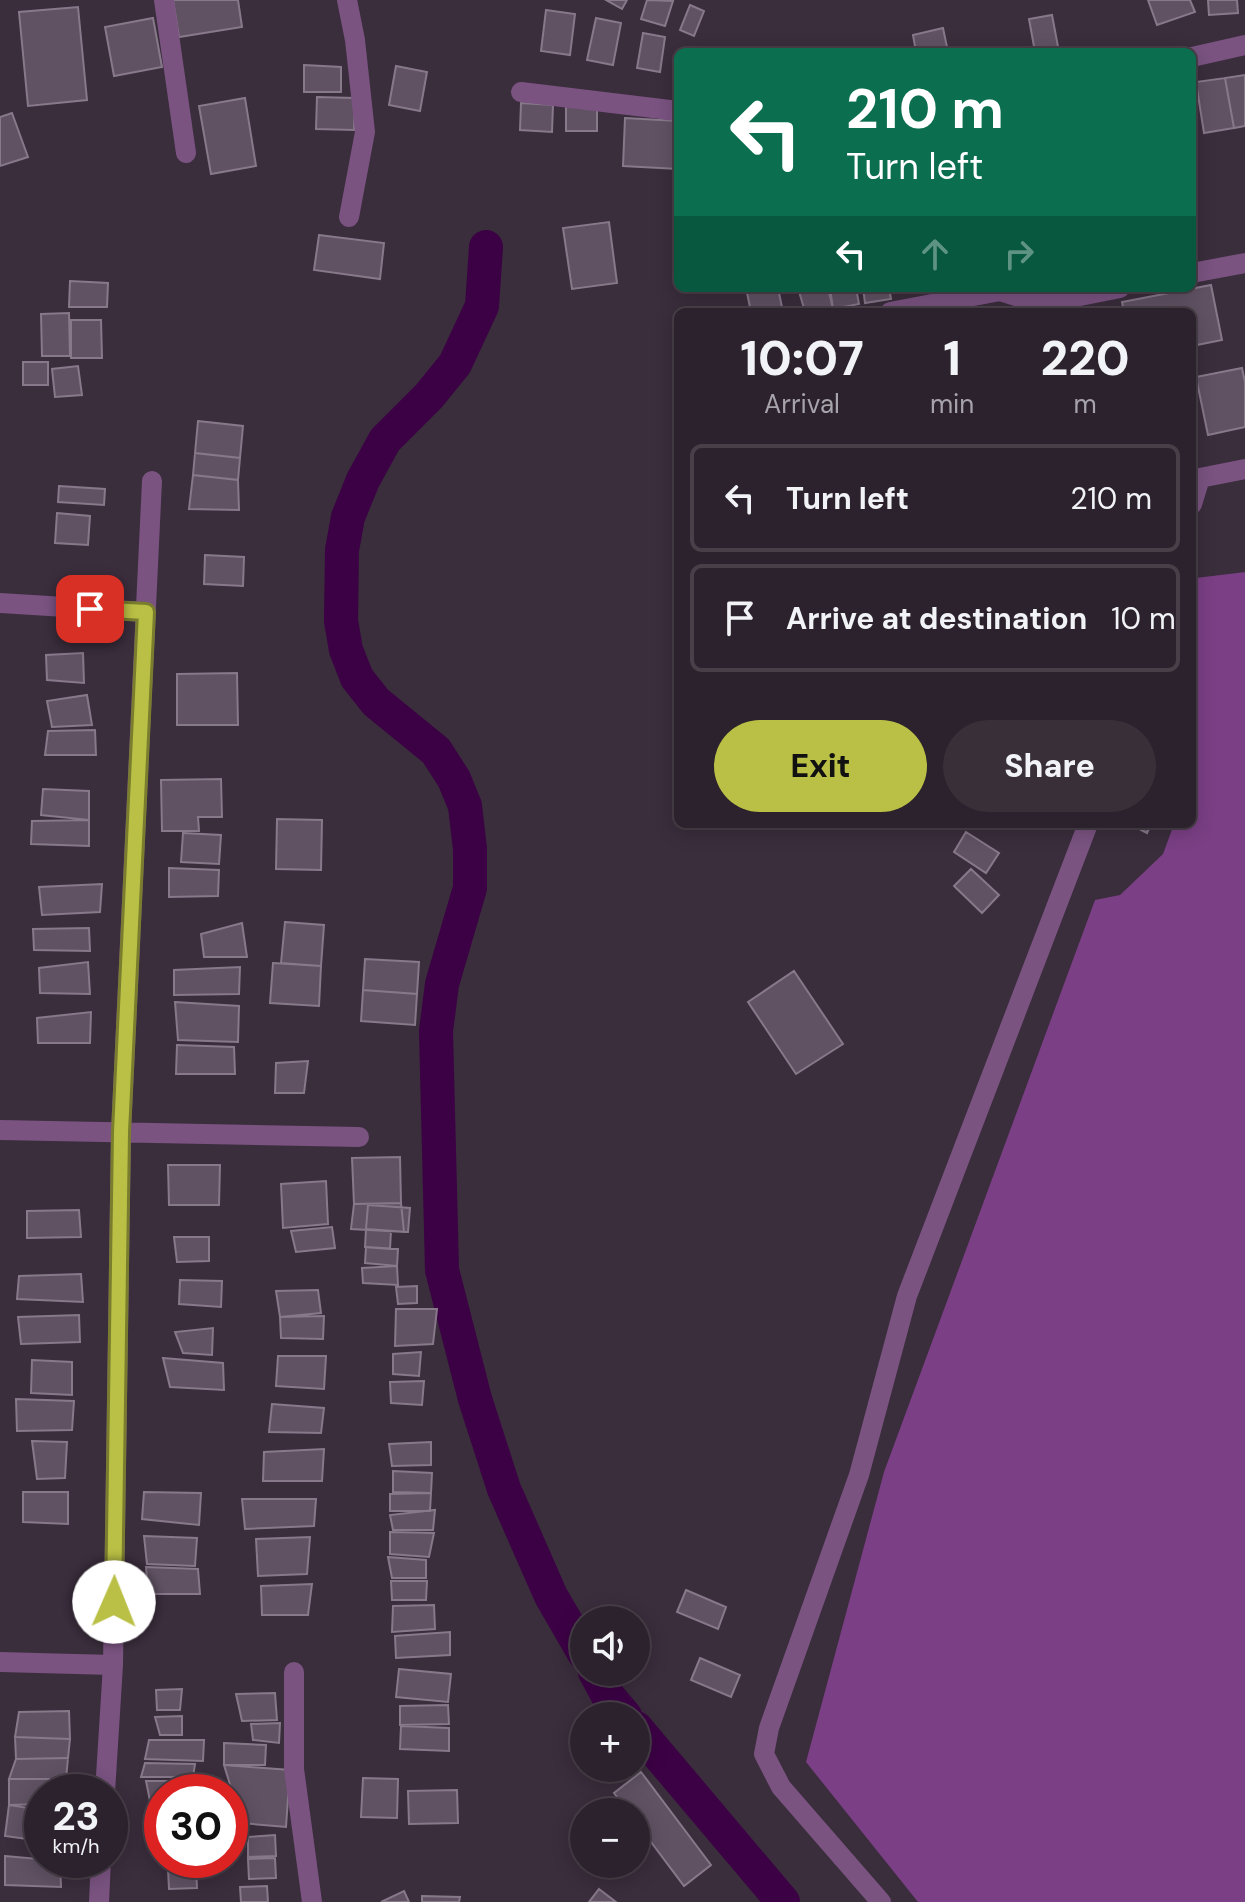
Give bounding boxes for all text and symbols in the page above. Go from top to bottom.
text: 210 m [846,72,1004,145]
icon: left [714,80,818,184]
text: Turn left [846,143,983,190]
icon: left [829,232,873,276]
icon: ahead [913,232,957,276]
icon: right [997,232,1041,276]
text: 10:07 [740,327,864,390]
text: 1 [943,327,961,390]
text: 220 [1041,327,1130,390]
text: Arrival [764,387,840,421]
text: min [930,387,974,421]
text: m [1074,387,1097,421]
icon: left [718,476,762,520]
text: Turn left [786,479,909,518]
text: 210 m [1070,479,1152,518]
pin [56,575,124,643]
icon: arrive [68,587,112,631]
icon: arrive [718,596,762,640]
text: Arrive at destination [786,599,1087,638]
text: 10 m [1111,599,1176,638]
button: Exit [714,720,927,812]
button: Share [943,720,1156,812]
position arrow [72,1560,156,1644]
map controls [570,1606,650,1878]
button: sound [570,1606,650,1686]
button: + [570,1702,650,1782]
speed limit sign: 30 [144,1774,248,1878]
text: 23 [52,1790,100,1842]
button: − [570,1798,650,1878]
text: km/h [52,1833,100,1859]

